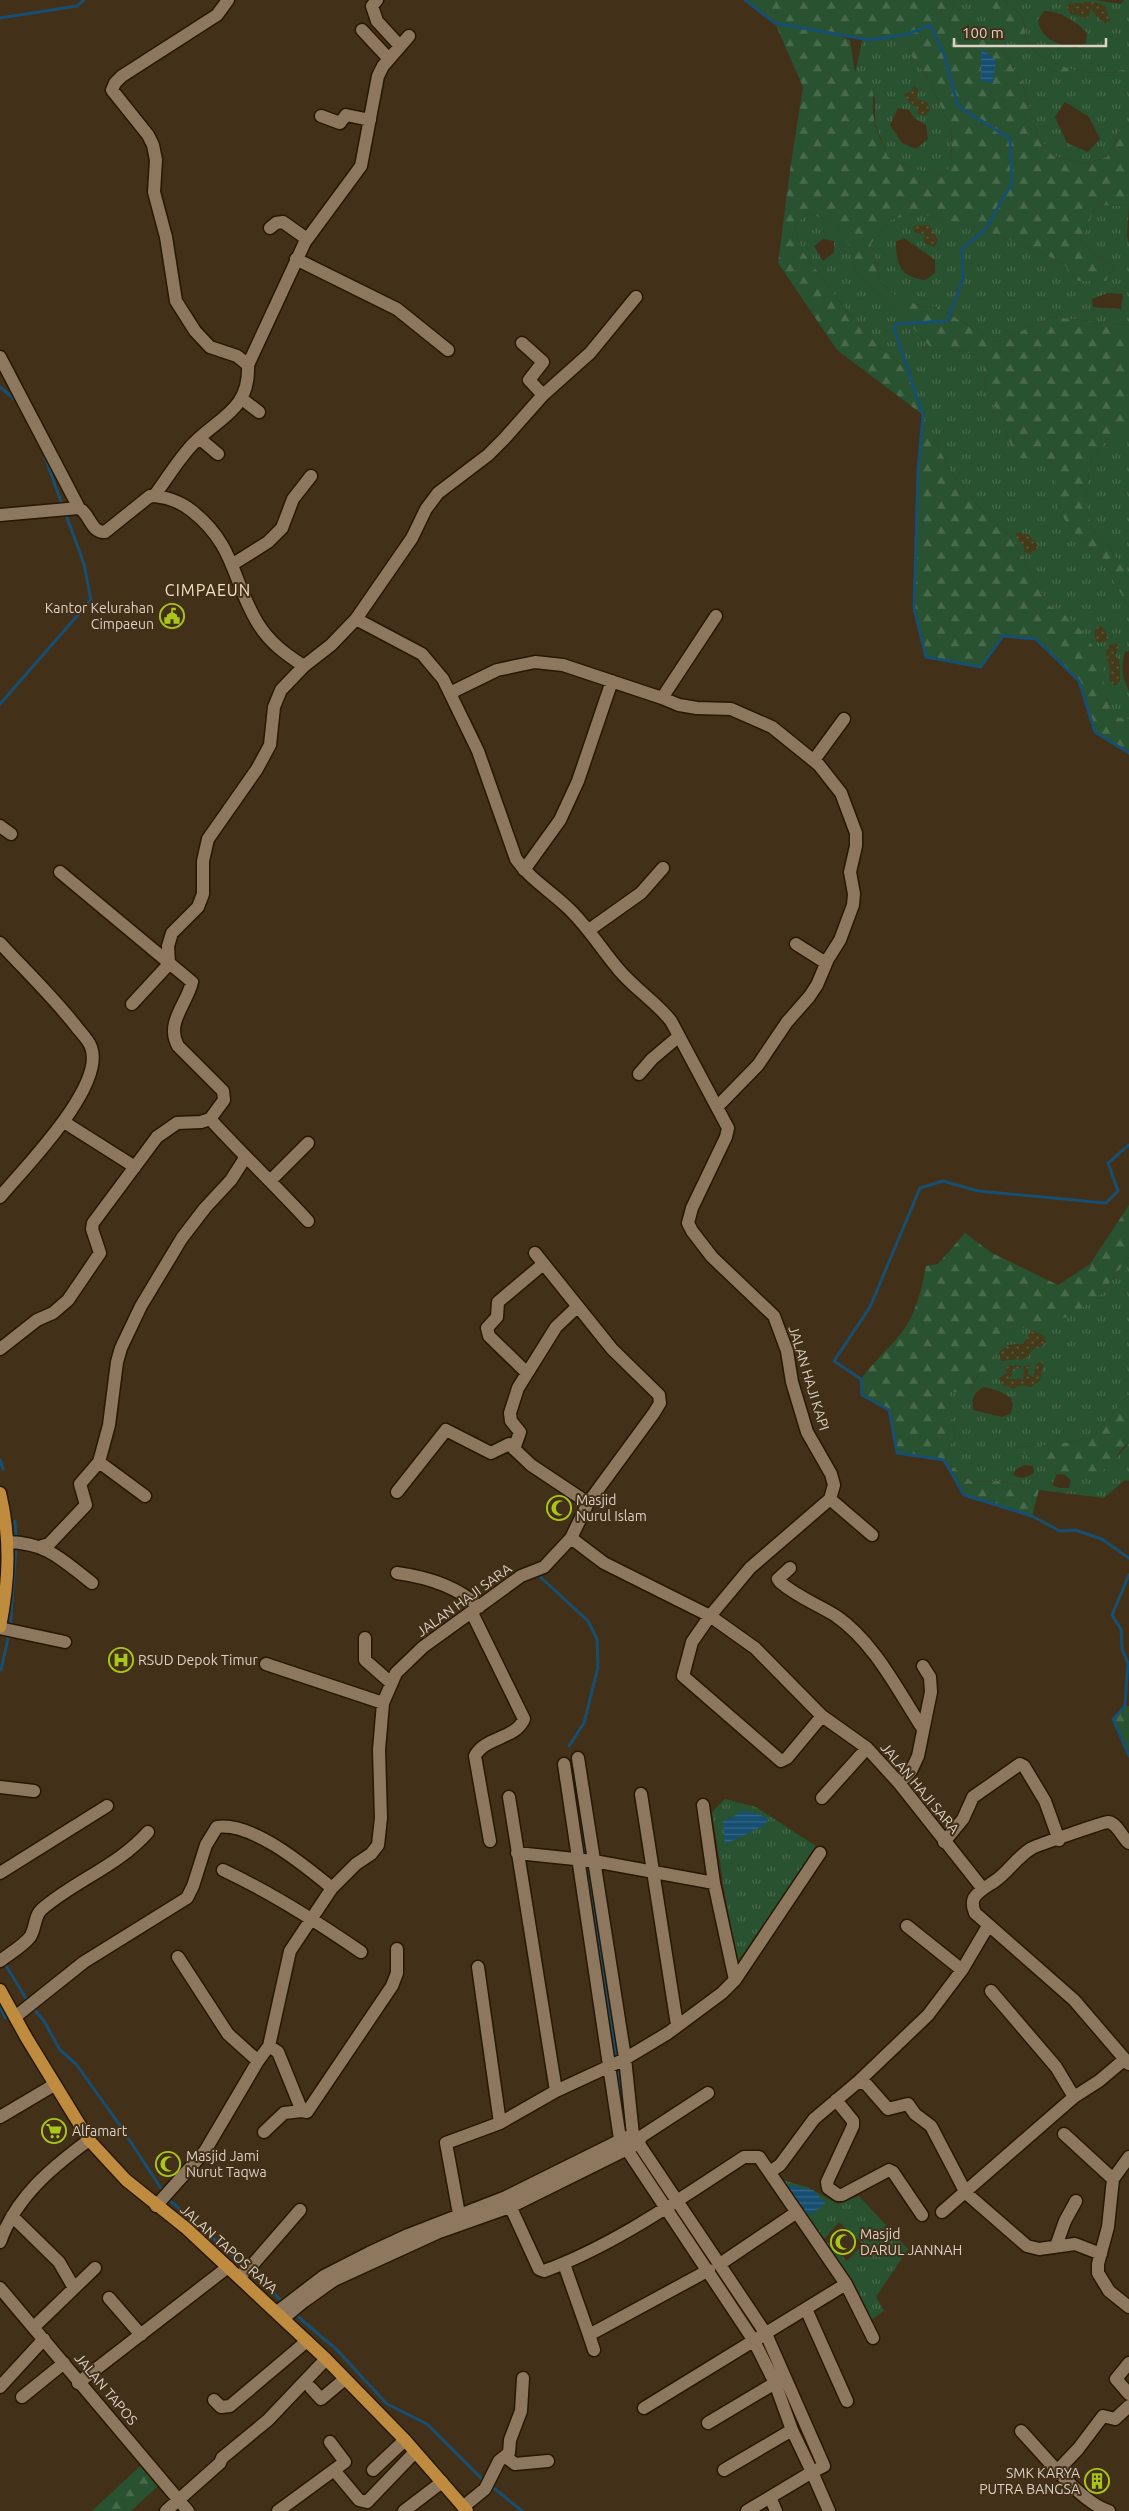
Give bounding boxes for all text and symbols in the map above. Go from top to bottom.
scale bar [954,15,1106,47]
text: 100 m [962,24,1004,41]
district label: CIMPAEUN [165,581,251,599]
place label: Kantor Kelurahan Cimpaeun [45,600,154,632]
public building icon: Kantor Kelurahan Cimpaeun [159,603,185,629]
street label: JALAN HAJI KAPI [785,1324,833,1432]
place label: Masjid Nurul Islam [576,1492,647,1524]
mosque icon: Masjid Nurul Islam [546,1495,572,1521]
street label: JALAN HAJI SARA [413,1560,515,1640]
hospital icon: RSUD Depok Timur [108,1647,134,1673]
place label: RSUD Depok Timur [138,1652,259,1668]
street label: JALAN HAJI SARA [877,1739,963,1837]
supermarket icon: Alfamart [41,2118,67,2144]
place label: Alfamart [72,2123,128,2139]
place label: Masjid Jami Nurut Taqwa [186,2148,267,2180]
mosque icon: Masjid Jami Nurut Taqwa [155,2151,181,2177]
street label: JALAN TAPOS RAYA [177,2201,281,2297]
place label: Masjid DARUL JANNAH [860,2226,962,2258]
mosque icon: Masjid DARUL JANNAH [830,2229,856,2255]
street label: JALAN TAPOS [71,2350,141,2428]
place label: SMK KARYA PUTRA BANGSA [979,2465,1080,2497]
building icon: SMK KARYA PUTRA BANGSA [1084,2468,1110,2494]

